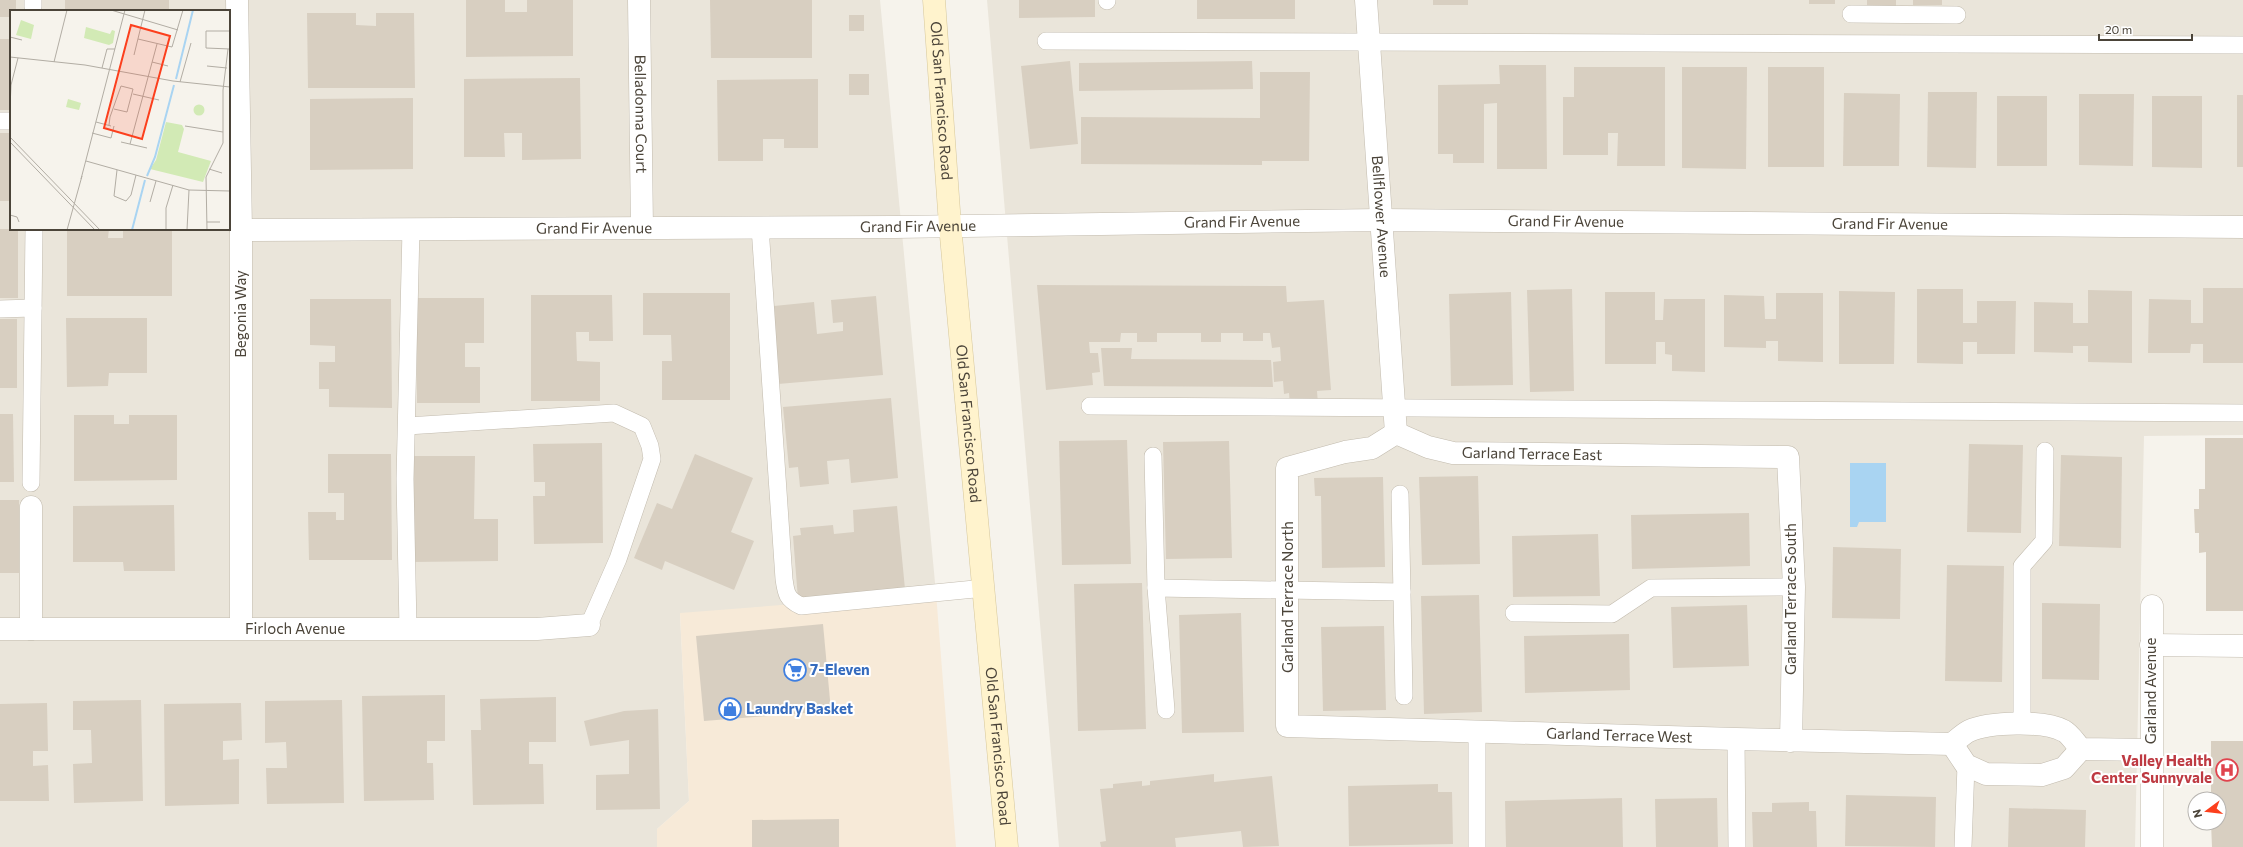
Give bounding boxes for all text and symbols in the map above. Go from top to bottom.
inset map [10,10,230,230]
scale bar [2099,16,2192,42]
street label: Old San Francisco Road [928,21,957,181]
text: 20 m [2105,22,2132,36]
street label: Belladonna Court [632,55,651,173]
street label: Bellflower Avenue [1369,155,1395,278]
street label: Grand Fir Avenue [1184,211,1300,231]
street label: Grand Fir Avenue [1508,211,1624,230]
street label: Grand Fir Avenue [1832,214,1948,233]
street label: Grand Fir Avenue [860,216,976,235]
street label: Grand Fir Avenue [536,218,652,237]
street label: Begonia Way [231,270,249,358]
street label: Old San Francisco Road [953,344,985,503]
street label: Garland Terrace East [1462,443,1602,463]
street label: Garland Terrace North [1278,521,1296,673]
street label: Garland Terrace South [1781,523,1799,675]
street label: Firloch Avenue [245,619,345,637]
street label: Garland Avenue [2141,638,2159,744]
supermarket icon: 7-Eleven [782,657,808,683]
place label: 7-Eleven [810,660,870,678]
street label: Old San Francisco Road [983,666,1015,826]
shop icon: Laundry Basket [717,696,743,722]
place label: Laundry Basket [746,699,853,717]
street label: Garland Terrace West [1546,724,1693,746]
place label: Valley Health Center Sunnyvale [2091,751,2212,786]
hospital icon: Valley Health Center Sunnyvale [2214,757,2240,783]
north arrow [2187,791,2227,831]
text: N [2190,808,2204,819]

